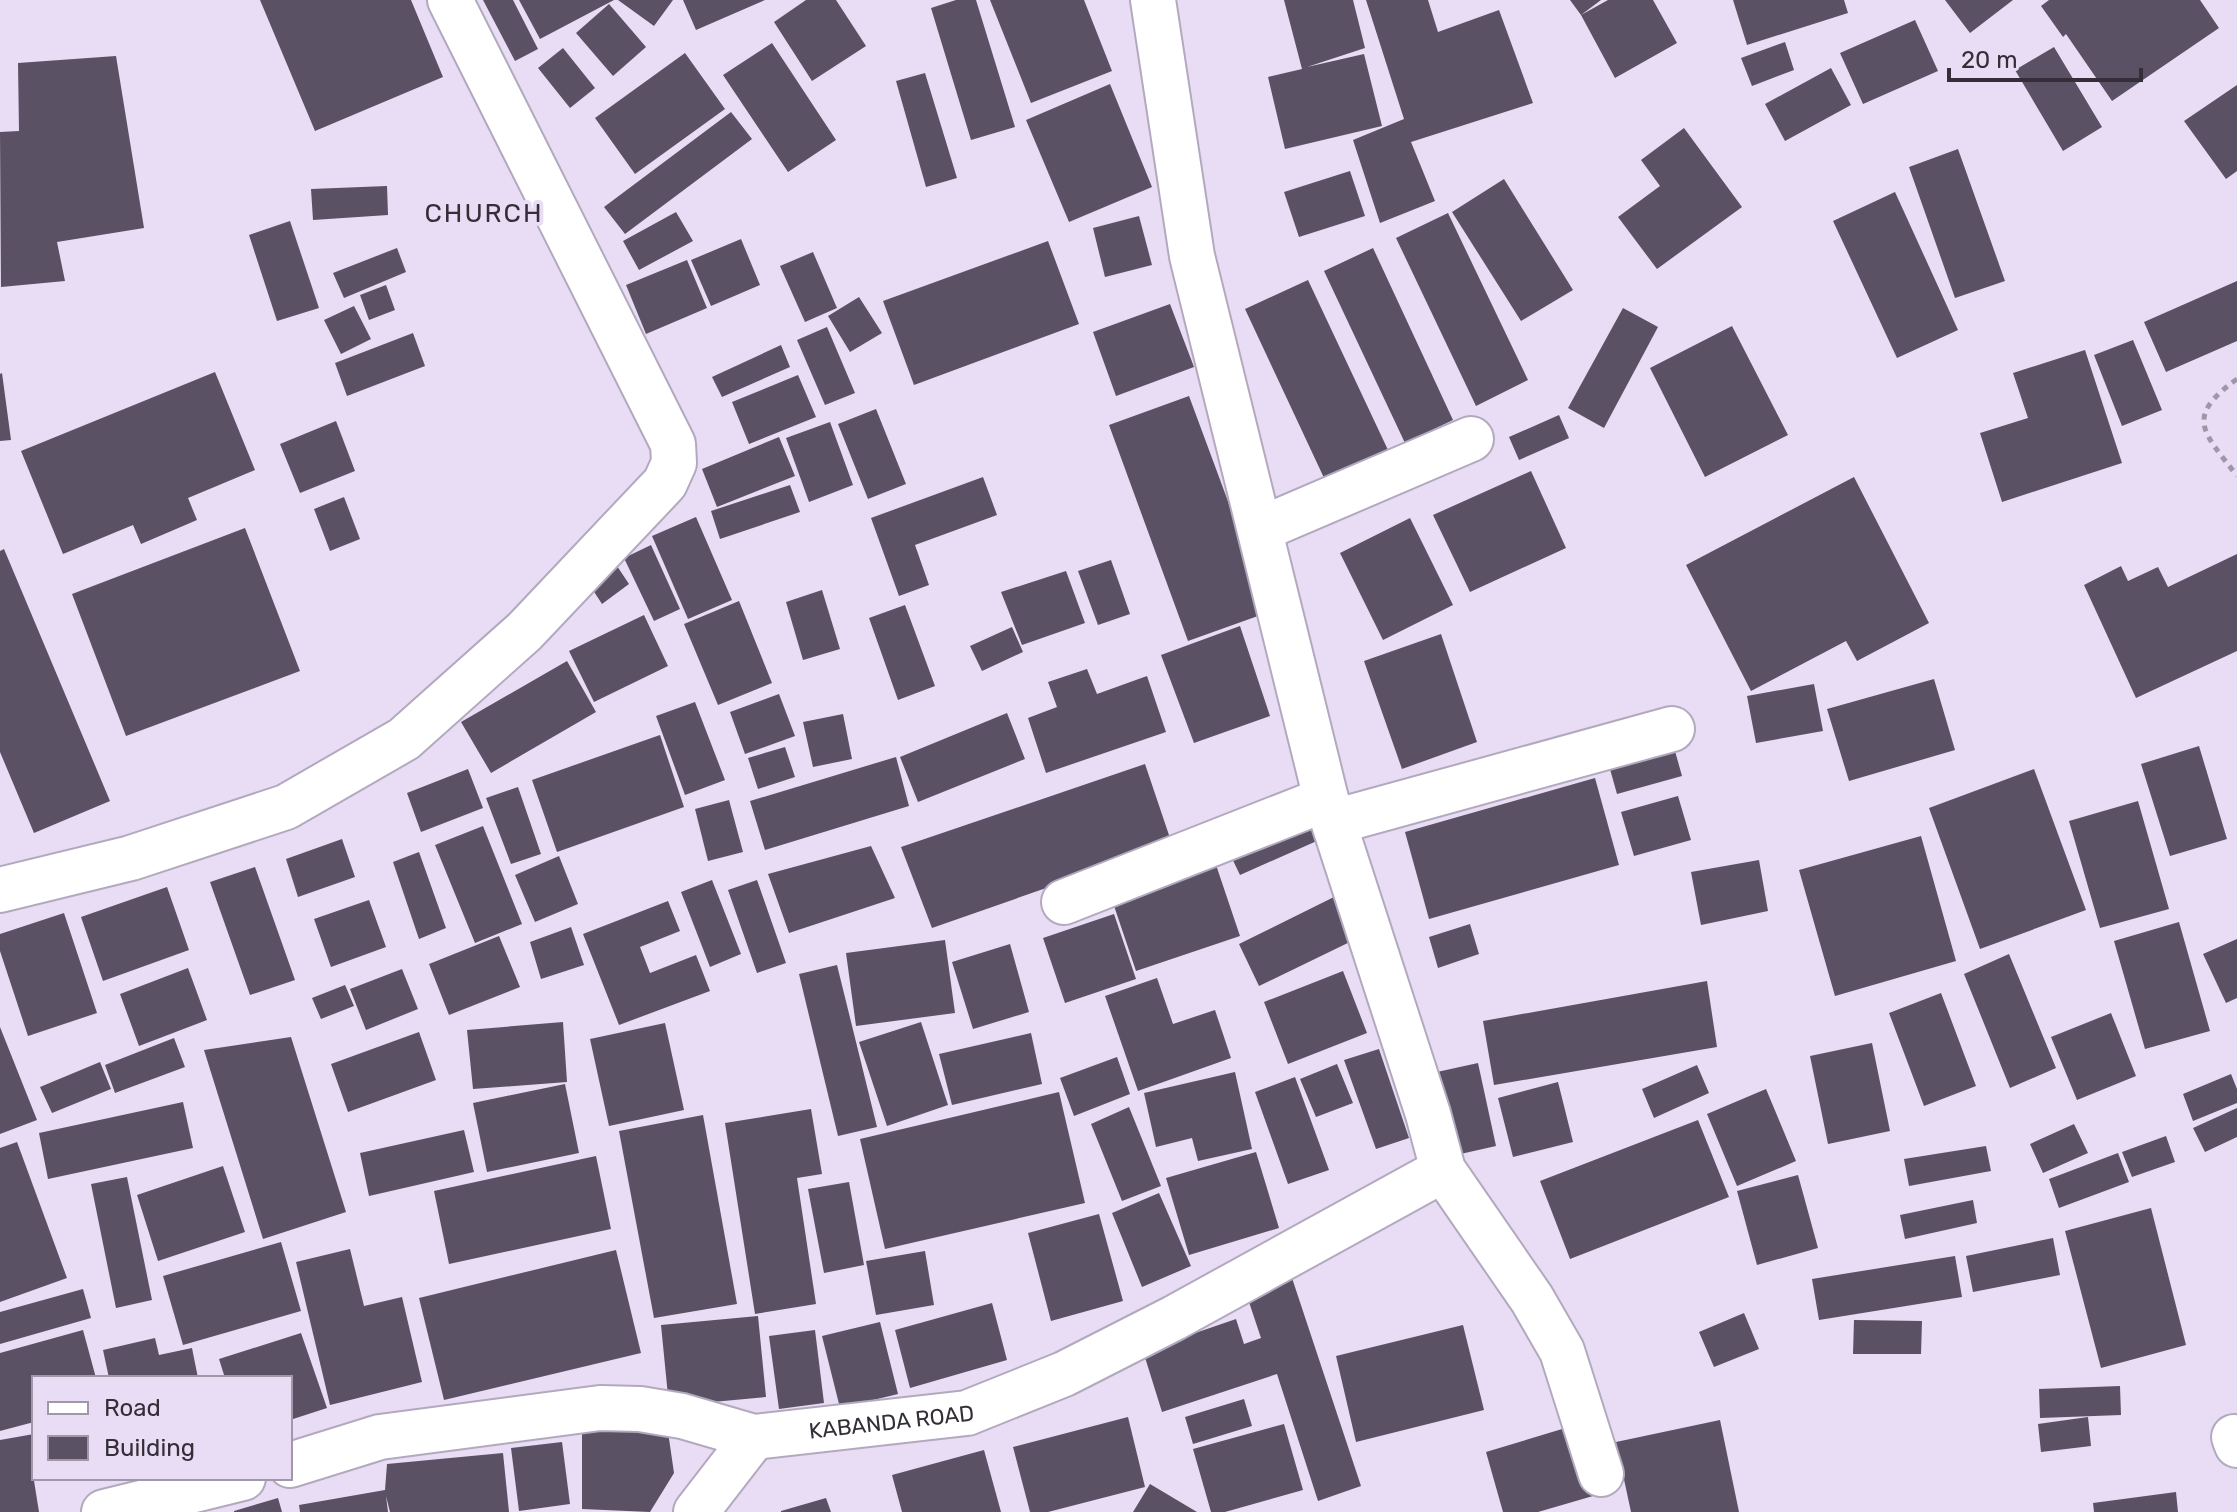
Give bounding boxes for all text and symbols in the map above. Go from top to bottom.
scale bar [1949,32,2141,82]
text: 20 m [1961,46,2018,74]
district label: CHURCH [425,198,544,229]
legend [32,1376,292,1480]
text: Road [104,1394,161,1422]
street label: KABANDA ROAD [807,1399,975,1444]
text: Building [104,1434,195,1462]

